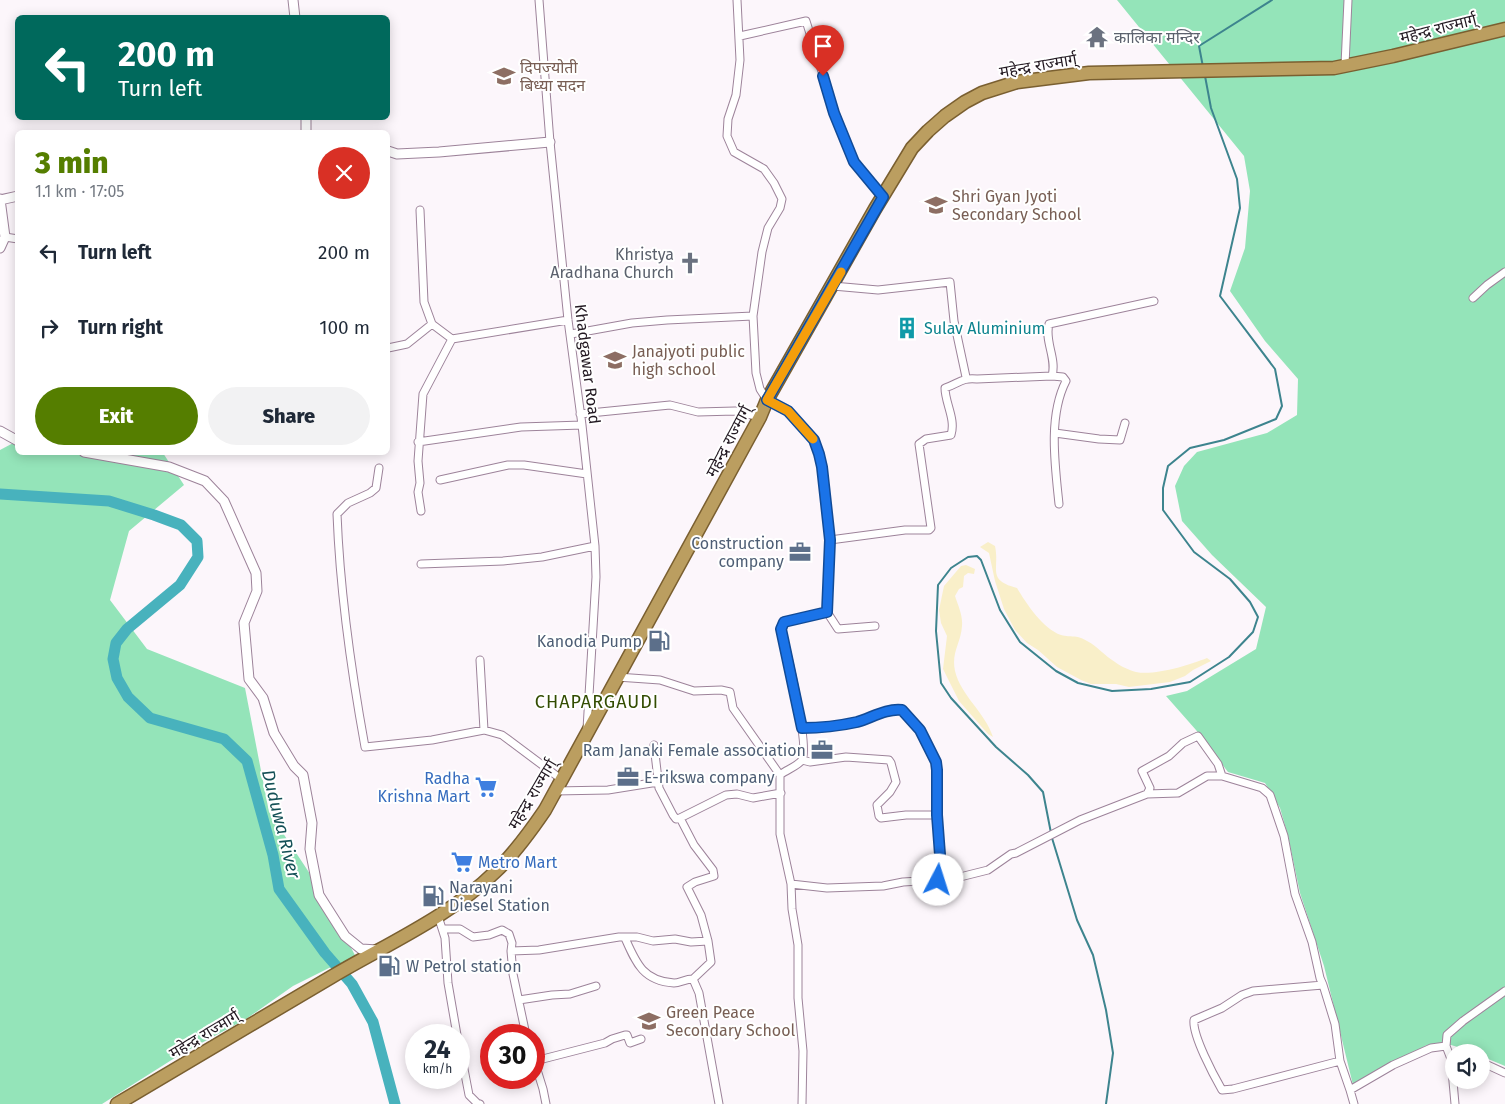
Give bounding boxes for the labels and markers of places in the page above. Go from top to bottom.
temple icon: कालिका मन्दिर [1084,24,1110,50]
pin [802,25,844,76]
place label: कालिका मन्दिर [1114,28,1200,47]
place label: दिपज्योती बिध्या सदन [520,58,586,95]
school or university icon: दिपज्योती बिध्या सदन [491,63,517,89]
place label: Shri Gyan Jyoti Secondary School [952,187,1081,224]
school or university icon: Shri Gyan Jyoti Secondary School [923,192,949,218]
place label: Khristya Aradhana Church [550,245,674,282]
church icon: Khristya Aradhana Church [677,250,703,276]
building icon: Sulav Aluminium [894,315,920,341]
place label: Sulav Aluminium [924,319,1046,338]
place label: Janajyoti public high school [632,342,745,379]
school or university icon: Janajyoti public high school [602,347,628,373]
place label: Construction company [691,534,784,571]
office icon: Construction company [787,539,813,565]
fuel station icon: Kanodia Pump [646,628,672,654]
place label: Kanodia Pump [537,632,642,651]
office icon: Ram Janaki Female association [809,737,835,763]
place label: Ram Janaki Female association [583,741,806,760]
office icon: E-rikswa company [615,764,641,790]
place label: E-rikswa company [644,768,775,787]
place label: Radha Krishna Mart [378,769,470,806]
supermarket icon: Radha Krishna Mart [473,774,499,800]
supermarket icon: Metro Mart [449,849,475,875]
place label: Metro Mart [478,853,558,872]
place label: Narayani Diesel Station [449,878,550,915]
fuel station icon: Narayani Diesel Station [420,883,446,909]
fuel station icon: W Petrol station [376,953,402,979]
place label: W Petrol station [406,957,522,976]
place label: Green Peace Secondary School [666,1003,795,1040]
school or university icon: Green Peace Secondary School [636,1008,662,1034]

